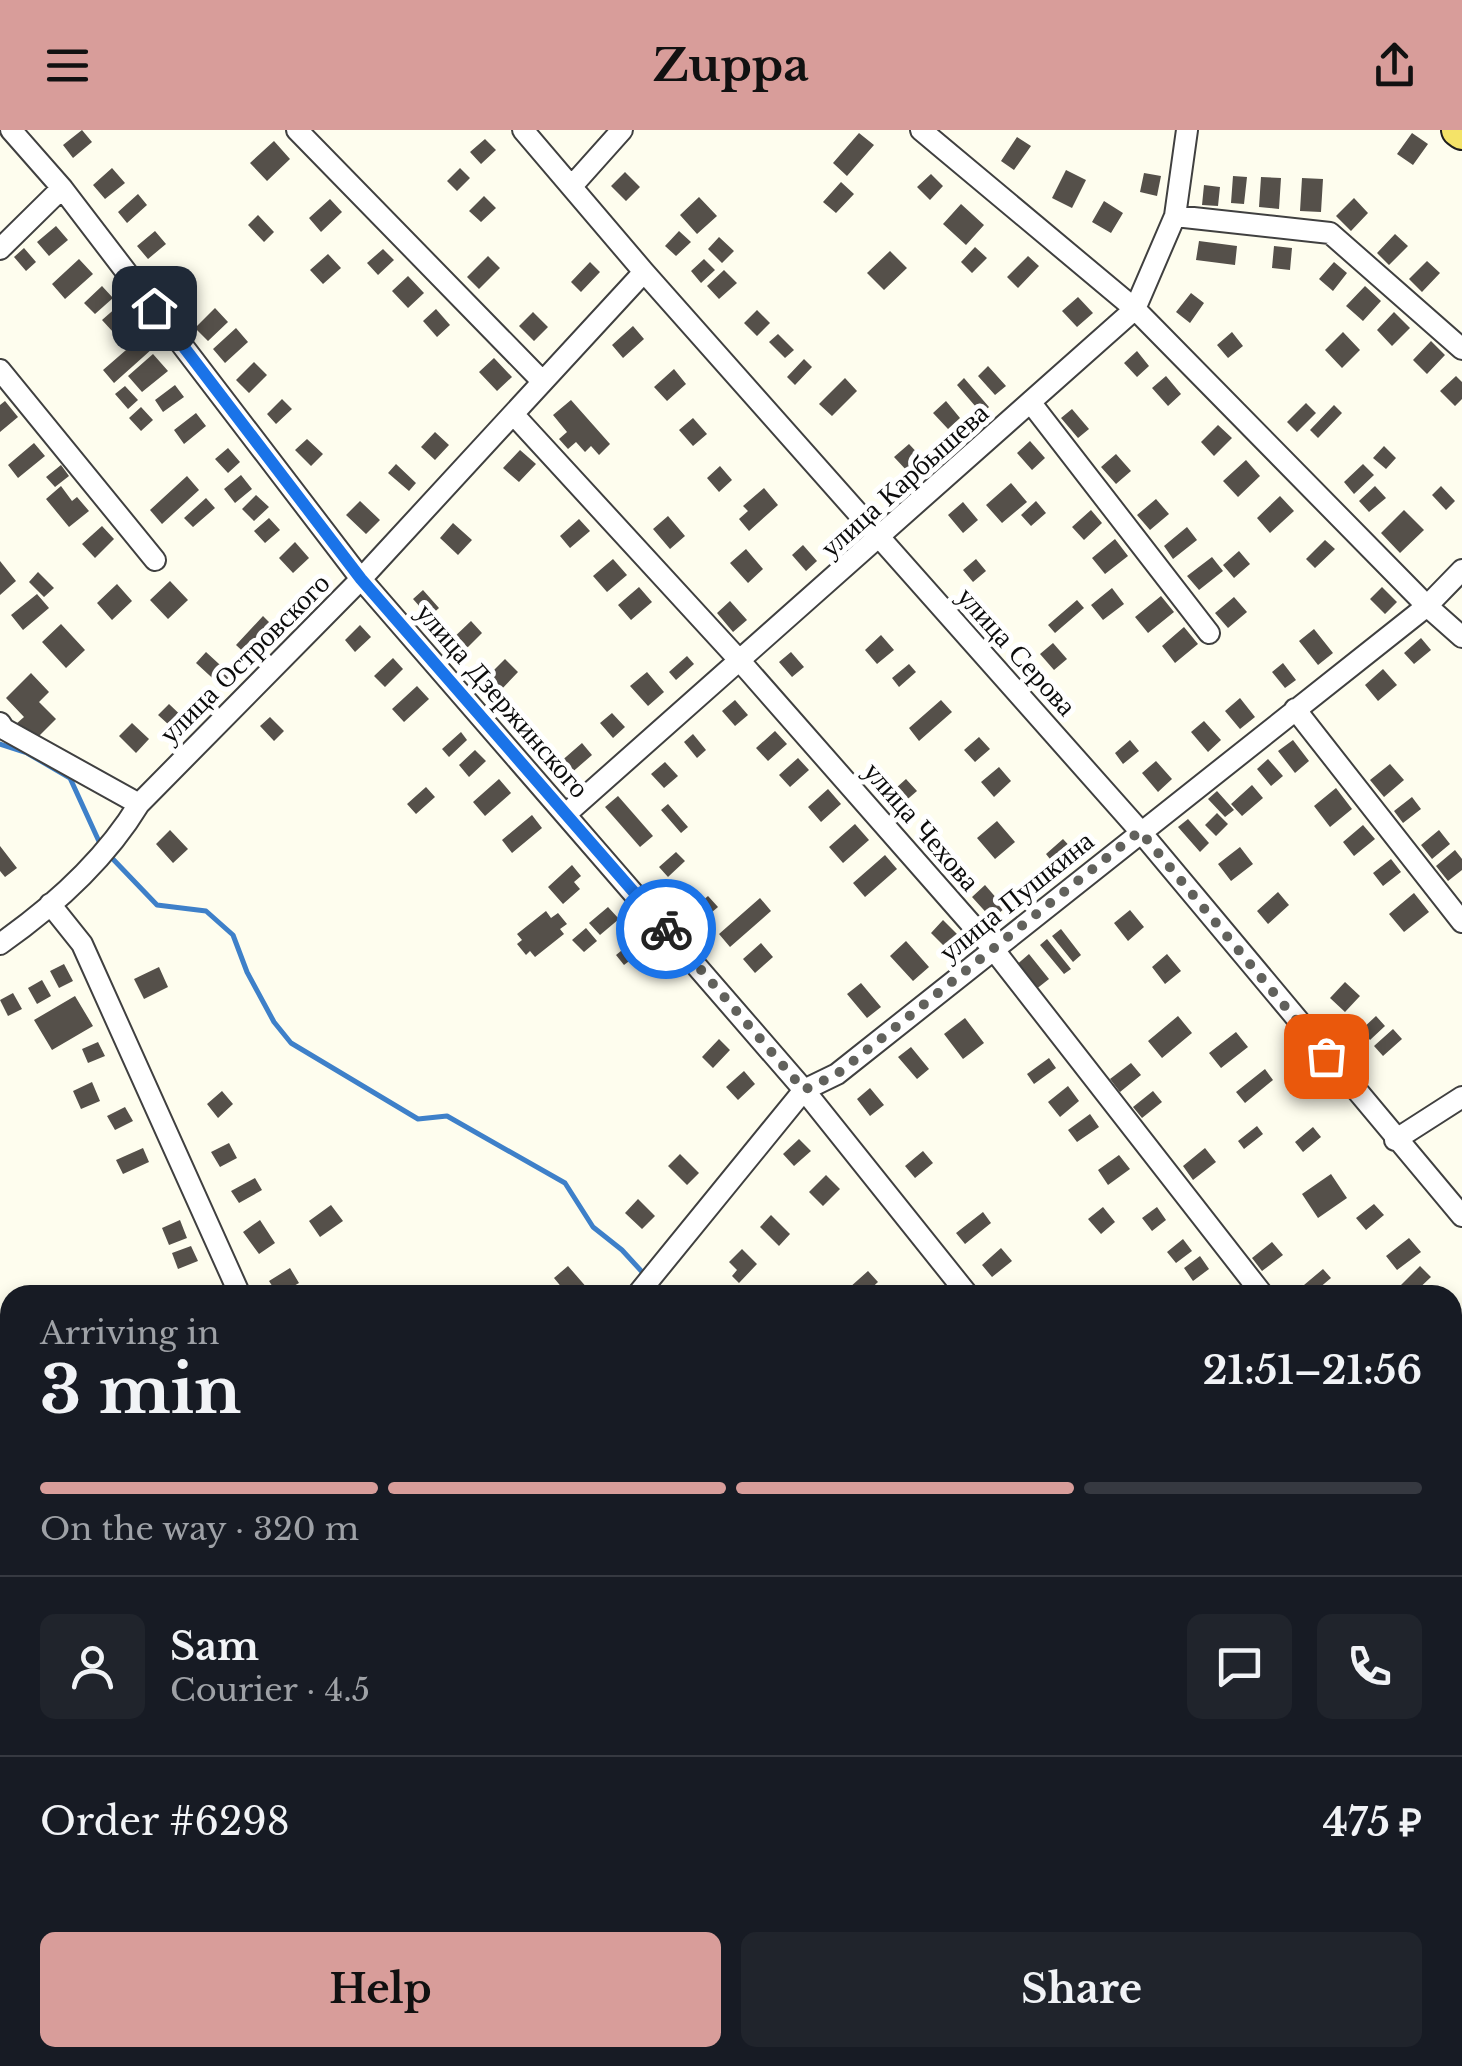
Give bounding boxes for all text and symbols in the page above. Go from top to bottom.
text: Zuppa [653,37,809,93]
icon: menu [40,38,95,93]
icon: share [1367,38,1422,93]
pin [112,266,197,351]
icon: home [127,281,182,336]
street label: улица Карбышева [813,395,996,565]
street label: улица Островского [152,566,337,751]
street label: улица Серова [949,579,1084,724]
street label: улица Дзержинского [408,596,597,805]
street label: улица Чехова [856,755,988,898]
street label: улица Пушкина [932,823,1101,969]
courier [616,879,716,979]
icon: bike [639,902,694,957]
pin [1284,1014,1369,1099]
icon: bag [1299,1029,1354,1084]
text: Arriving in [40,1313,219,1353]
text: 21:51–21:56 [1203,1347,1422,1394]
text: 3 min [40,1350,241,1431]
text: On the way · 320 m [40,1509,359,1549]
button: person [40,1614,145,1719]
button: chat [1187,1614,1292,1719]
button: phone [1317,1614,1422,1719]
text: Sam [170,1623,259,1670]
text: Courier · 4.5 [170,1670,370,1710]
text: Order #6298 [40,1798,290,1845]
text: 475 ₽ [1323,1799,1422,1846]
button: Help [40,1932,721,2047]
button: Share [741,1932,1422,2047]

